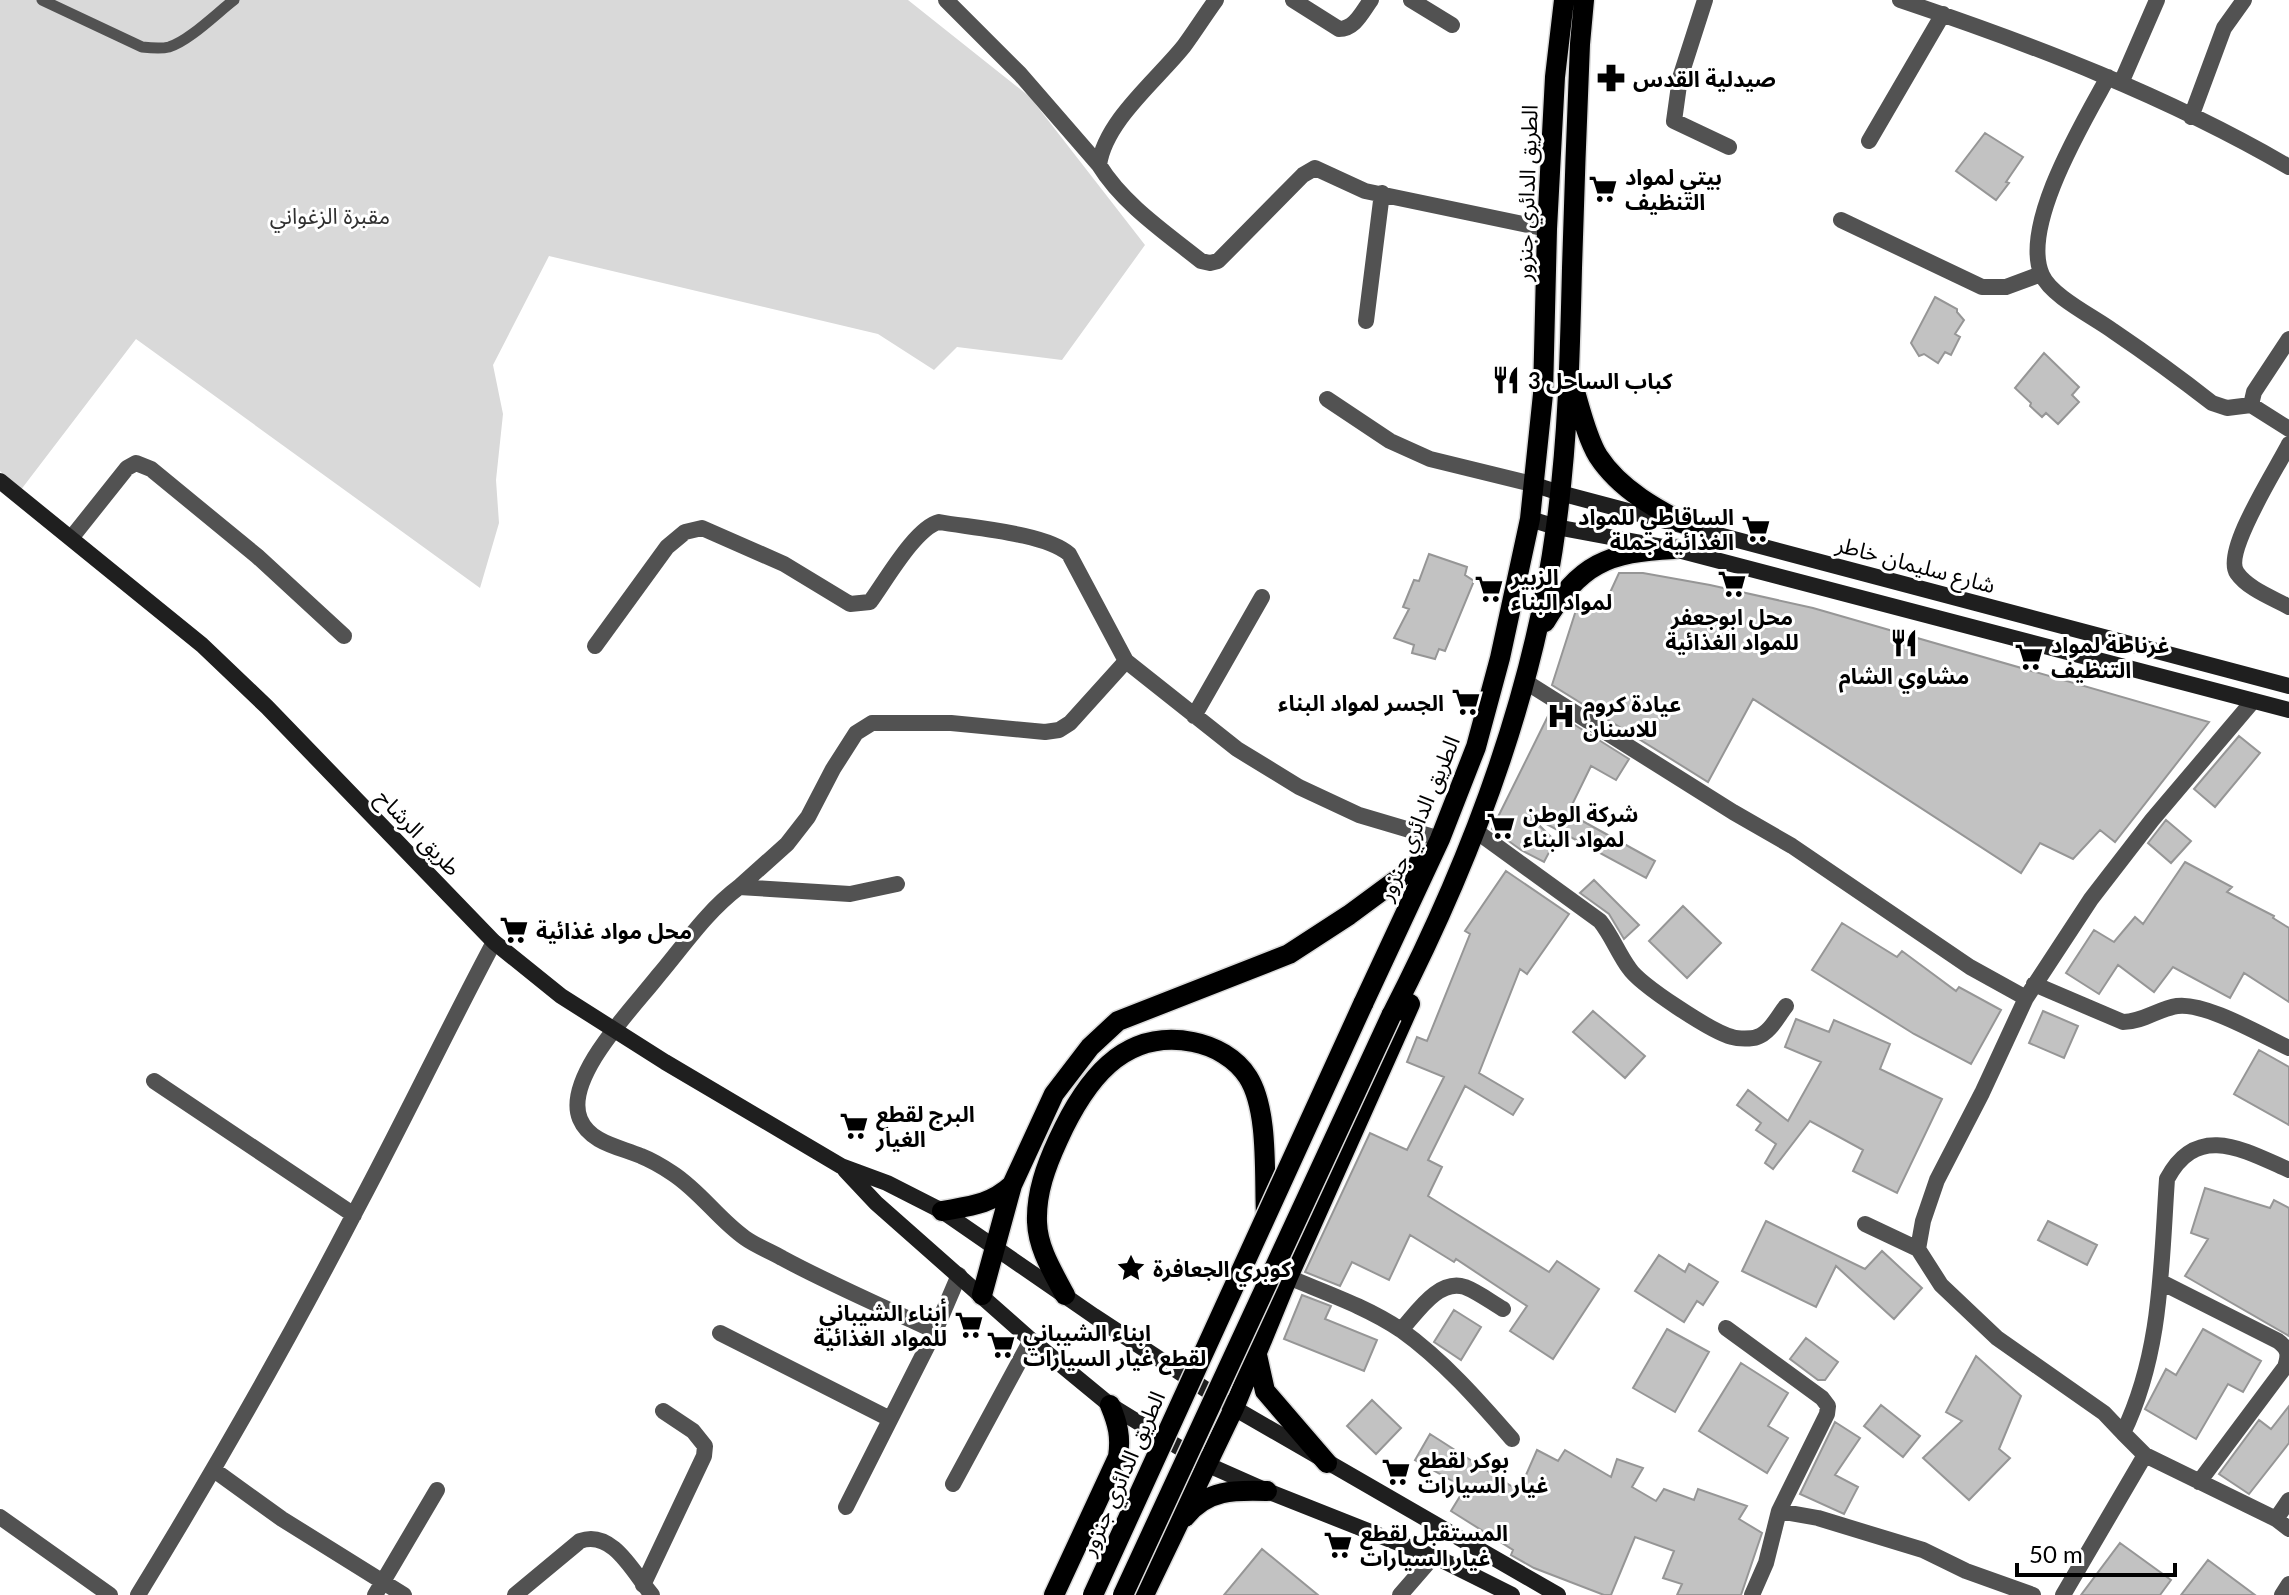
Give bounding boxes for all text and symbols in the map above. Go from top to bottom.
pharmacy icon: صيدلية القدس [1596,63,1626,93]
place label: صيدلية القدس [1633,65,1776,92]
street label: الطريق الدائري جنزور [1509,104,1547,283]
place label: بيتي لمواد التنظيف [1625,163,1722,215]
supermarket icon: بيتي لمواد التنظيف [1588,174,1618,204]
park label: مقبرة الزغواني [270,202,390,233]
restaurant icon: كباب الساحل 3 [1491,365,1521,395]
place label: كباب الساحل 3 [1528,367,1674,394]
place label: الساقاطي للمواد الغذائية جملة [1578,503,1734,555]
supermarket icon: الساقاطي للمواد الغذائية جملة [1741,514,1771,544]
street label: شارع سليمان خاطر [1832,530,1998,602]
place label: الزبير لمواد البناء [1510,563,1612,615]
supermarket icon: محل ابوجعفر للمواد الغذائية [1717,569,1747,599]
supermarket icon: الزبير لمواد البناء [1474,574,1504,604]
place label: محل ابوجعفر للمواد الغذائية [1665,603,1799,655]
restaurant icon: مشاوي الشام [1889,628,1919,658]
place label: غرناطة لمواد التنظيف [2051,631,2169,683]
supermarket icon: غرناطة لمواد التنظيف [2014,642,2044,672]
place label: مشاوي الشام [1839,662,1969,694]
supermarket icon: الجسر لمواد البناء [1451,687,1481,717]
place label: الجسر لمواد البناء [1278,689,1444,716]
place label: عيادة كروم للاسنان [1583,690,1681,742]
hospital icon: عيادة كروم للاسنان [1546,701,1576,731]
street label: الطريق الدائري جنزور [1371,731,1469,907]
street label: طريق الرشاح [368,783,467,884]
place label: شركة الوطن لمواد البناء [1523,800,1638,852]
supermarket icon: شركة الوطن لمواد البناء [1486,811,1516,841]
supermarket icon: محل مواد غذائية [499,915,529,945]
place label: محل مواد غذائية [536,917,692,944]
place label: البرج لقطع الغيار [875,1100,975,1153]
supermarket icon: البرج لقطع الغيار [839,1111,869,1141]
place icon: كوبري الجعافرة [1116,1253,1146,1283]
place label: كوبري الجعافرة [1153,1255,1292,1287]
place label: أبناء الشيباني للمواد الغذائية [813,1298,947,1351]
supermarket icon: أبناء الشيباني للمواد الغذائية [954,1310,984,1340]
place label: ابناء الشيباني لقطع غيار السيارات [1023,1319,1206,1375]
supermarket icon: ابناء الشيباني لقطع غيار السيارات [986,1330,1016,1360]
street label: الطريق الدائري جنزور [1073,1387,1174,1562]
place label: بوكر لقطع غيار السيارات [1418,1446,1549,1499]
supermarket icon: بوكر لقطع غيار السيارات [1381,1457,1411,1487]
place label: المستقبل لقطع غيار السيارات [1360,1519,1508,1572]
scale bar [2017,1527,2175,1577]
supermarket icon: المستقبل لقطع غيار السيارات [1323,1530,1353,1560]
text: 50 m [2029,1539,2083,1568]

